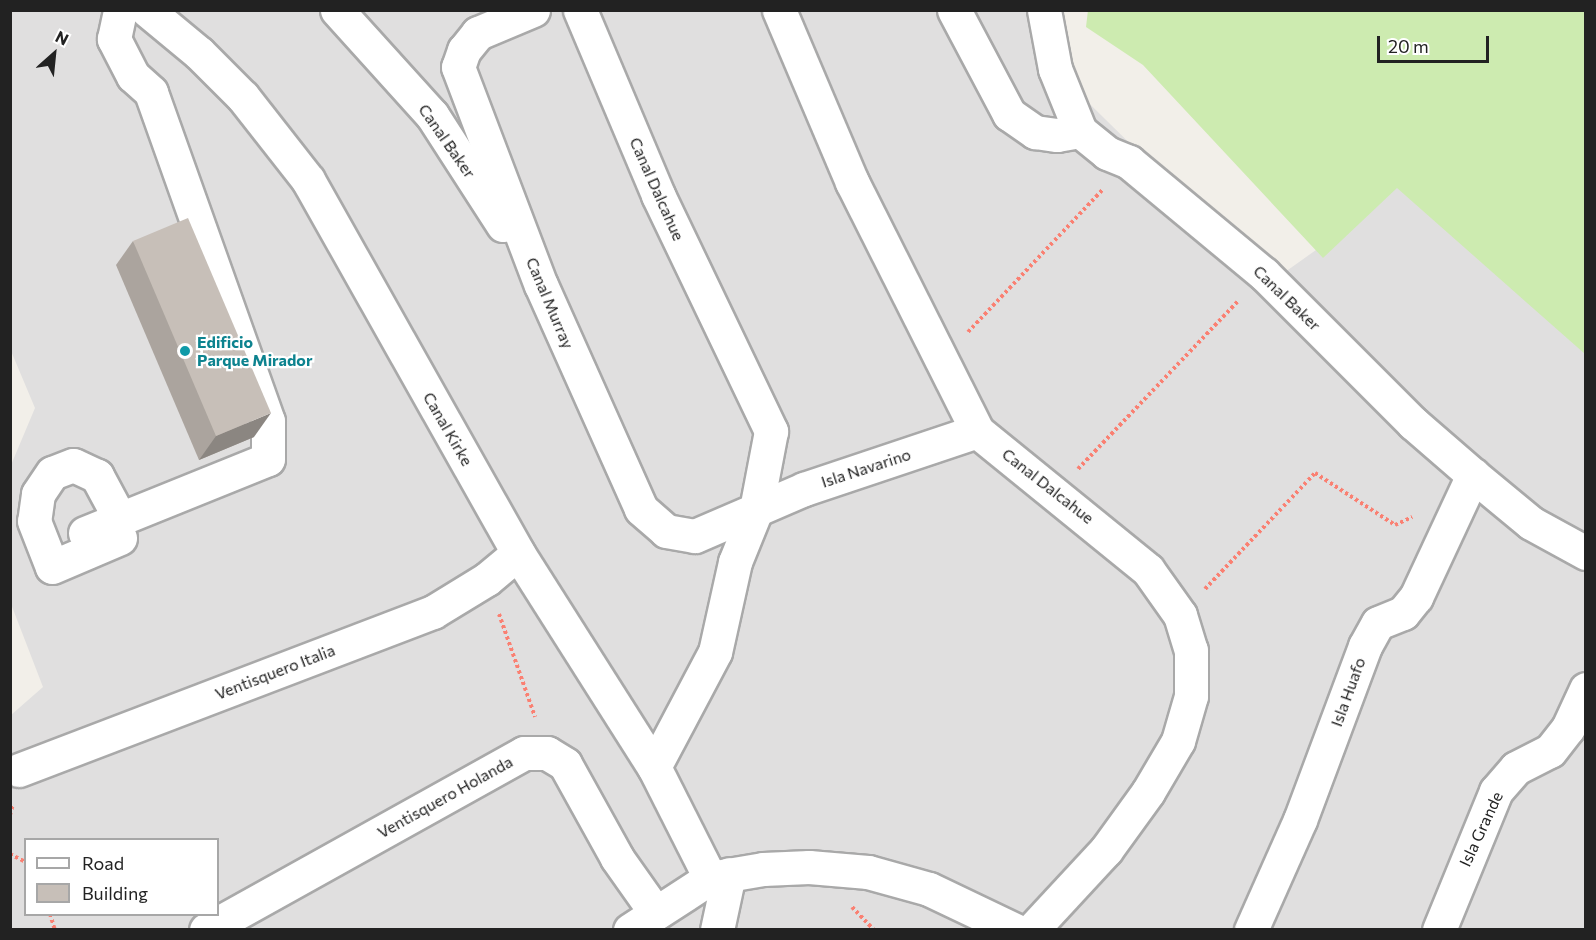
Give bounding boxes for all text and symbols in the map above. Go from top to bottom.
north arrow [24,24,84,84]
scale bar [1380,24,1492,62]
text: N [53,26,72,49]
text: 20 m [1388,35,1429,57]
street label: Canal Baker [415,100,479,182]
street label: Canal Dalcahue [626,134,688,244]
street label: Canal Murray [522,254,578,352]
street label: Canal Baker [1249,261,1325,335]
place label: Edificio Parque Mirador [197,332,312,370]
marker: Edificio Parque Mirador [178,344,192,358]
street label: Canal Kirke [419,389,477,469]
street label: Isla Navarino [819,444,913,492]
street label: Canal Dalcahue [998,444,1098,528]
street label: Ventisquero Italia [212,640,338,704]
street label: Isla Huafo [1327,655,1369,729]
street label: Ventisquero Holanda [374,752,516,842]
street label: Isla Grande [1455,788,1507,870]
legend [24,838,219,916]
text: Road [82,852,124,874]
text: Building [82,882,148,904]

